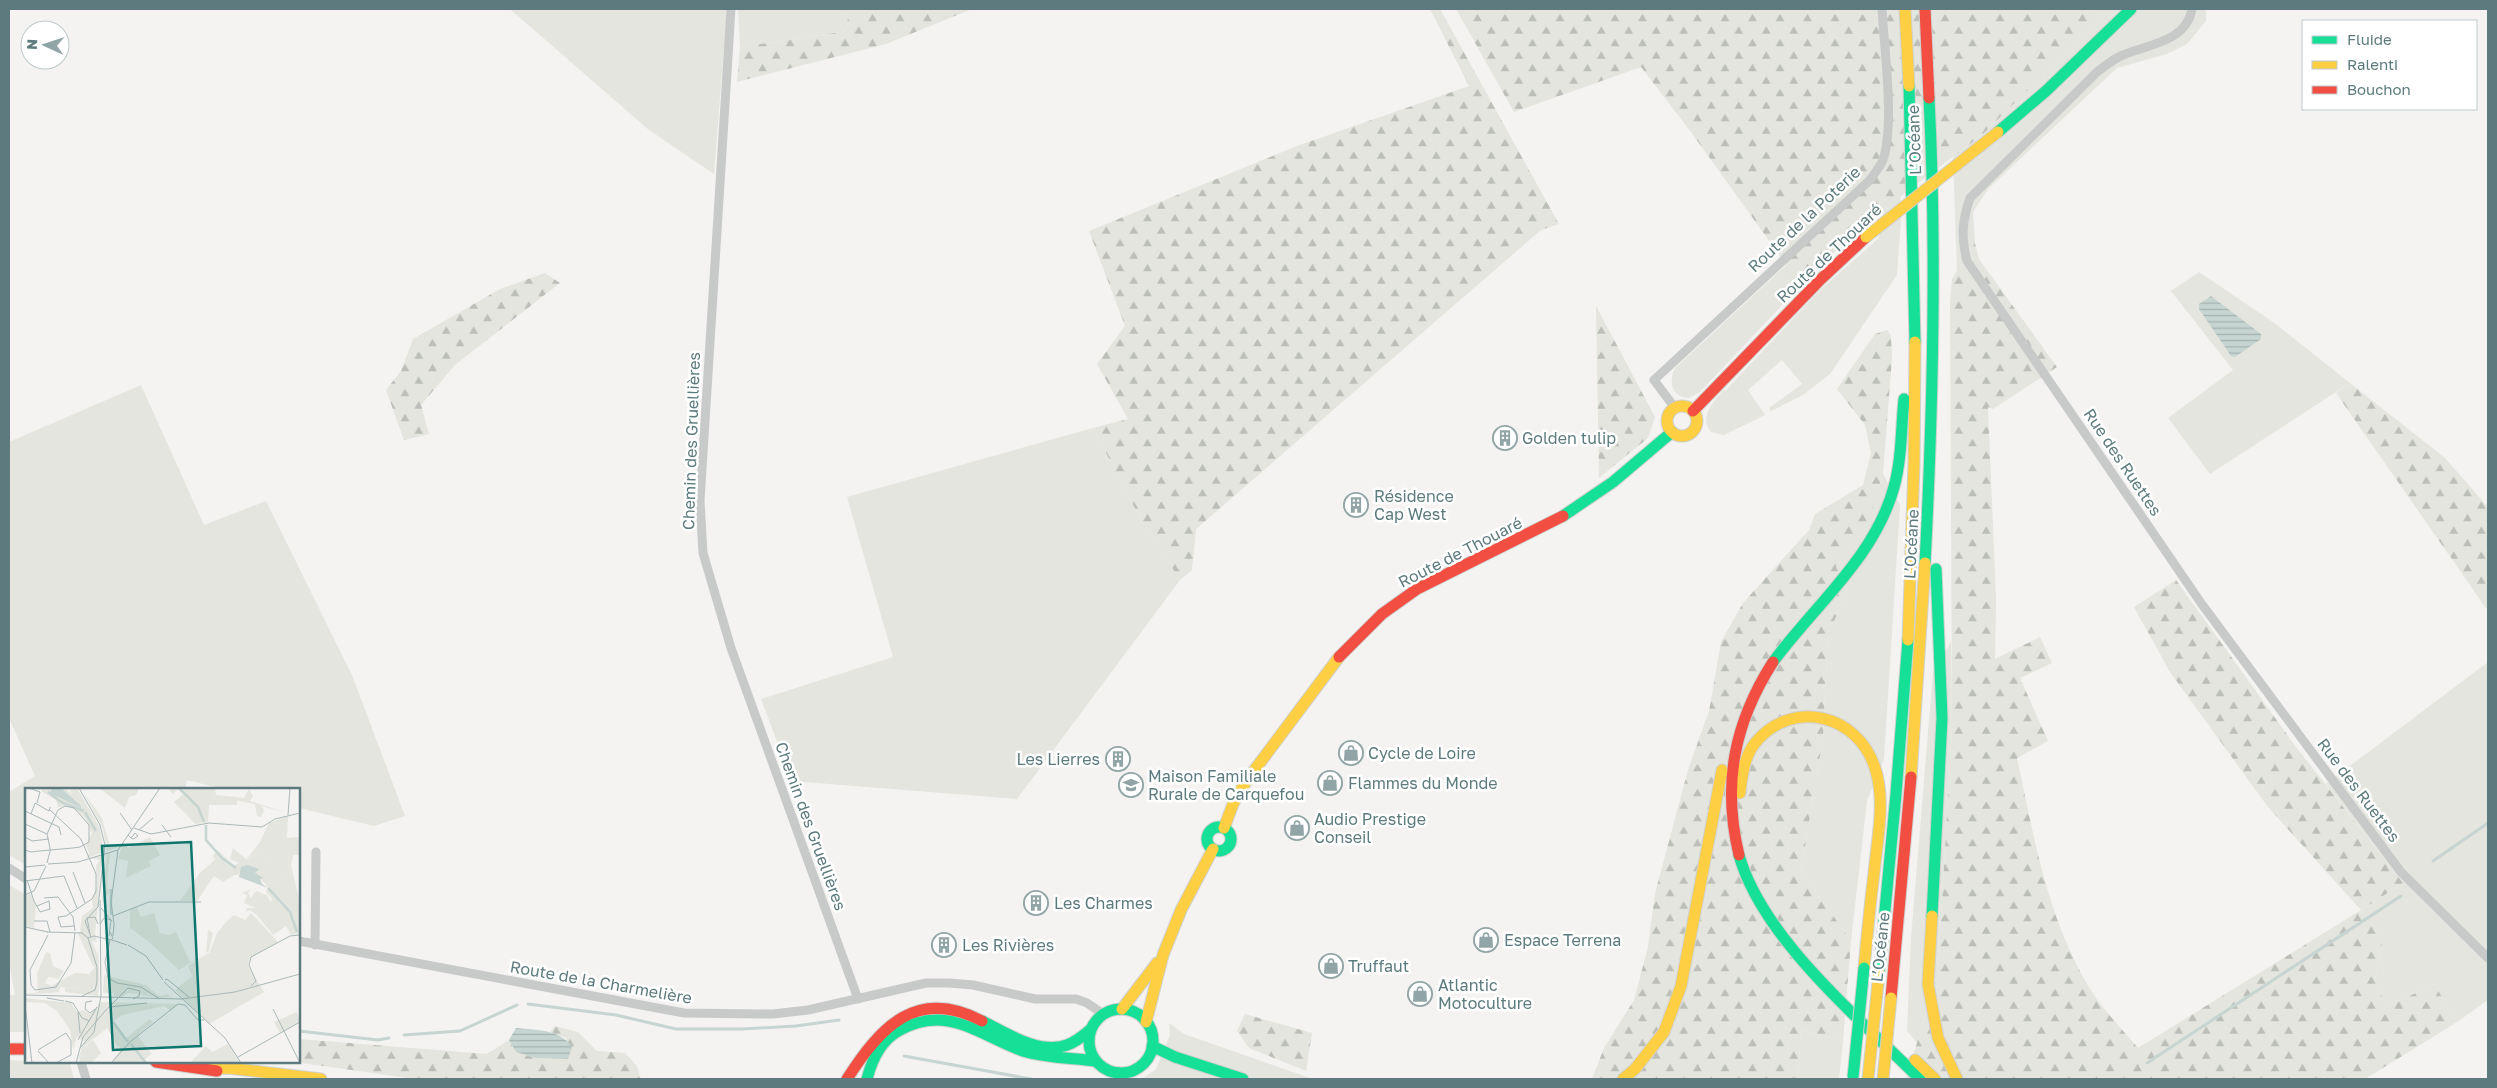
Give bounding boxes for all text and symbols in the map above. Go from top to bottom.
north arrow [20,20,70,70]
legend [2302,20,2477,110]
text: Fluide [2347,30,2392,48]
text: N [23,39,40,50]
text: Ralenti [2347,55,2398,73]
text: Bouchon [2347,80,2411,98]
street label: L’Océane [1903,105,1925,175]
street label: Route de la Poterie [1744,162,1864,276]
street label: Route de Thouaré [1772,199,1886,307]
street label: Chemin des Gruellières [678,352,704,530]
street label: Rue des Ruettes [2080,405,2166,519]
building icon: Golden tulip [1492,425,1518,451]
place label: Golden tulip [1522,428,1616,448]
place label: Résidence Cap West [1374,486,1454,524]
building icon: Résidence Cap West [1343,492,1369,518]
street label: L’Océane [1899,509,1923,579]
street label: Route de Thouaré [1395,512,1525,592]
street label: Rue des Ruettes [2313,734,2405,846]
street label: Chemin des Gruellières [771,739,851,913]
shop icon: Cycle de Loire [1338,740,1364,766]
place label: Cycle de Loire [1368,743,1476,763]
building icon: Les Lierres [1105,746,1131,772]
place label: Les Lierres [1017,749,1100,769]
place label: Maison Familiale Rurale de Carquefou [1148,766,1304,804]
shop icon: Flammes du Monde [1317,770,1343,796]
school or university icon: Maison Familiale Rurale de Carquefou [1118,772,1144,798]
place label: Flammes du Monde [1348,773,1498,793]
inset map [25,788,300,1063]
place label: Audio Prestige Conseil [1314,809,1426,847]
shop icon: Audio Prestige Conseil [1284,815,1310,841]
building icon: Les Charmes [1023,890,1049,916]
place label: Les Charmes [1054,893,1153,913]
street label: L’Océane [1866,911,1894,983]
shop icon: Espace Terrena [1473,927,1499,953]
place label: Espace Terrena [1504,930,1621,950]
building icon: Les Rivières [931,932,957,958]
place label: Les Rivières [962,935,1054,955]
shop icon: Truffaut [1318,953,1344,979]
street label: Route de la Charmelière [508,956,694,1008]
place label: Truffaut [1348,956,1409,976]
place label: Atlantic Motoculture [1438,975,1532,1013]
shop icon: Atlantic Motoculture [1407,981,1433,1007]

